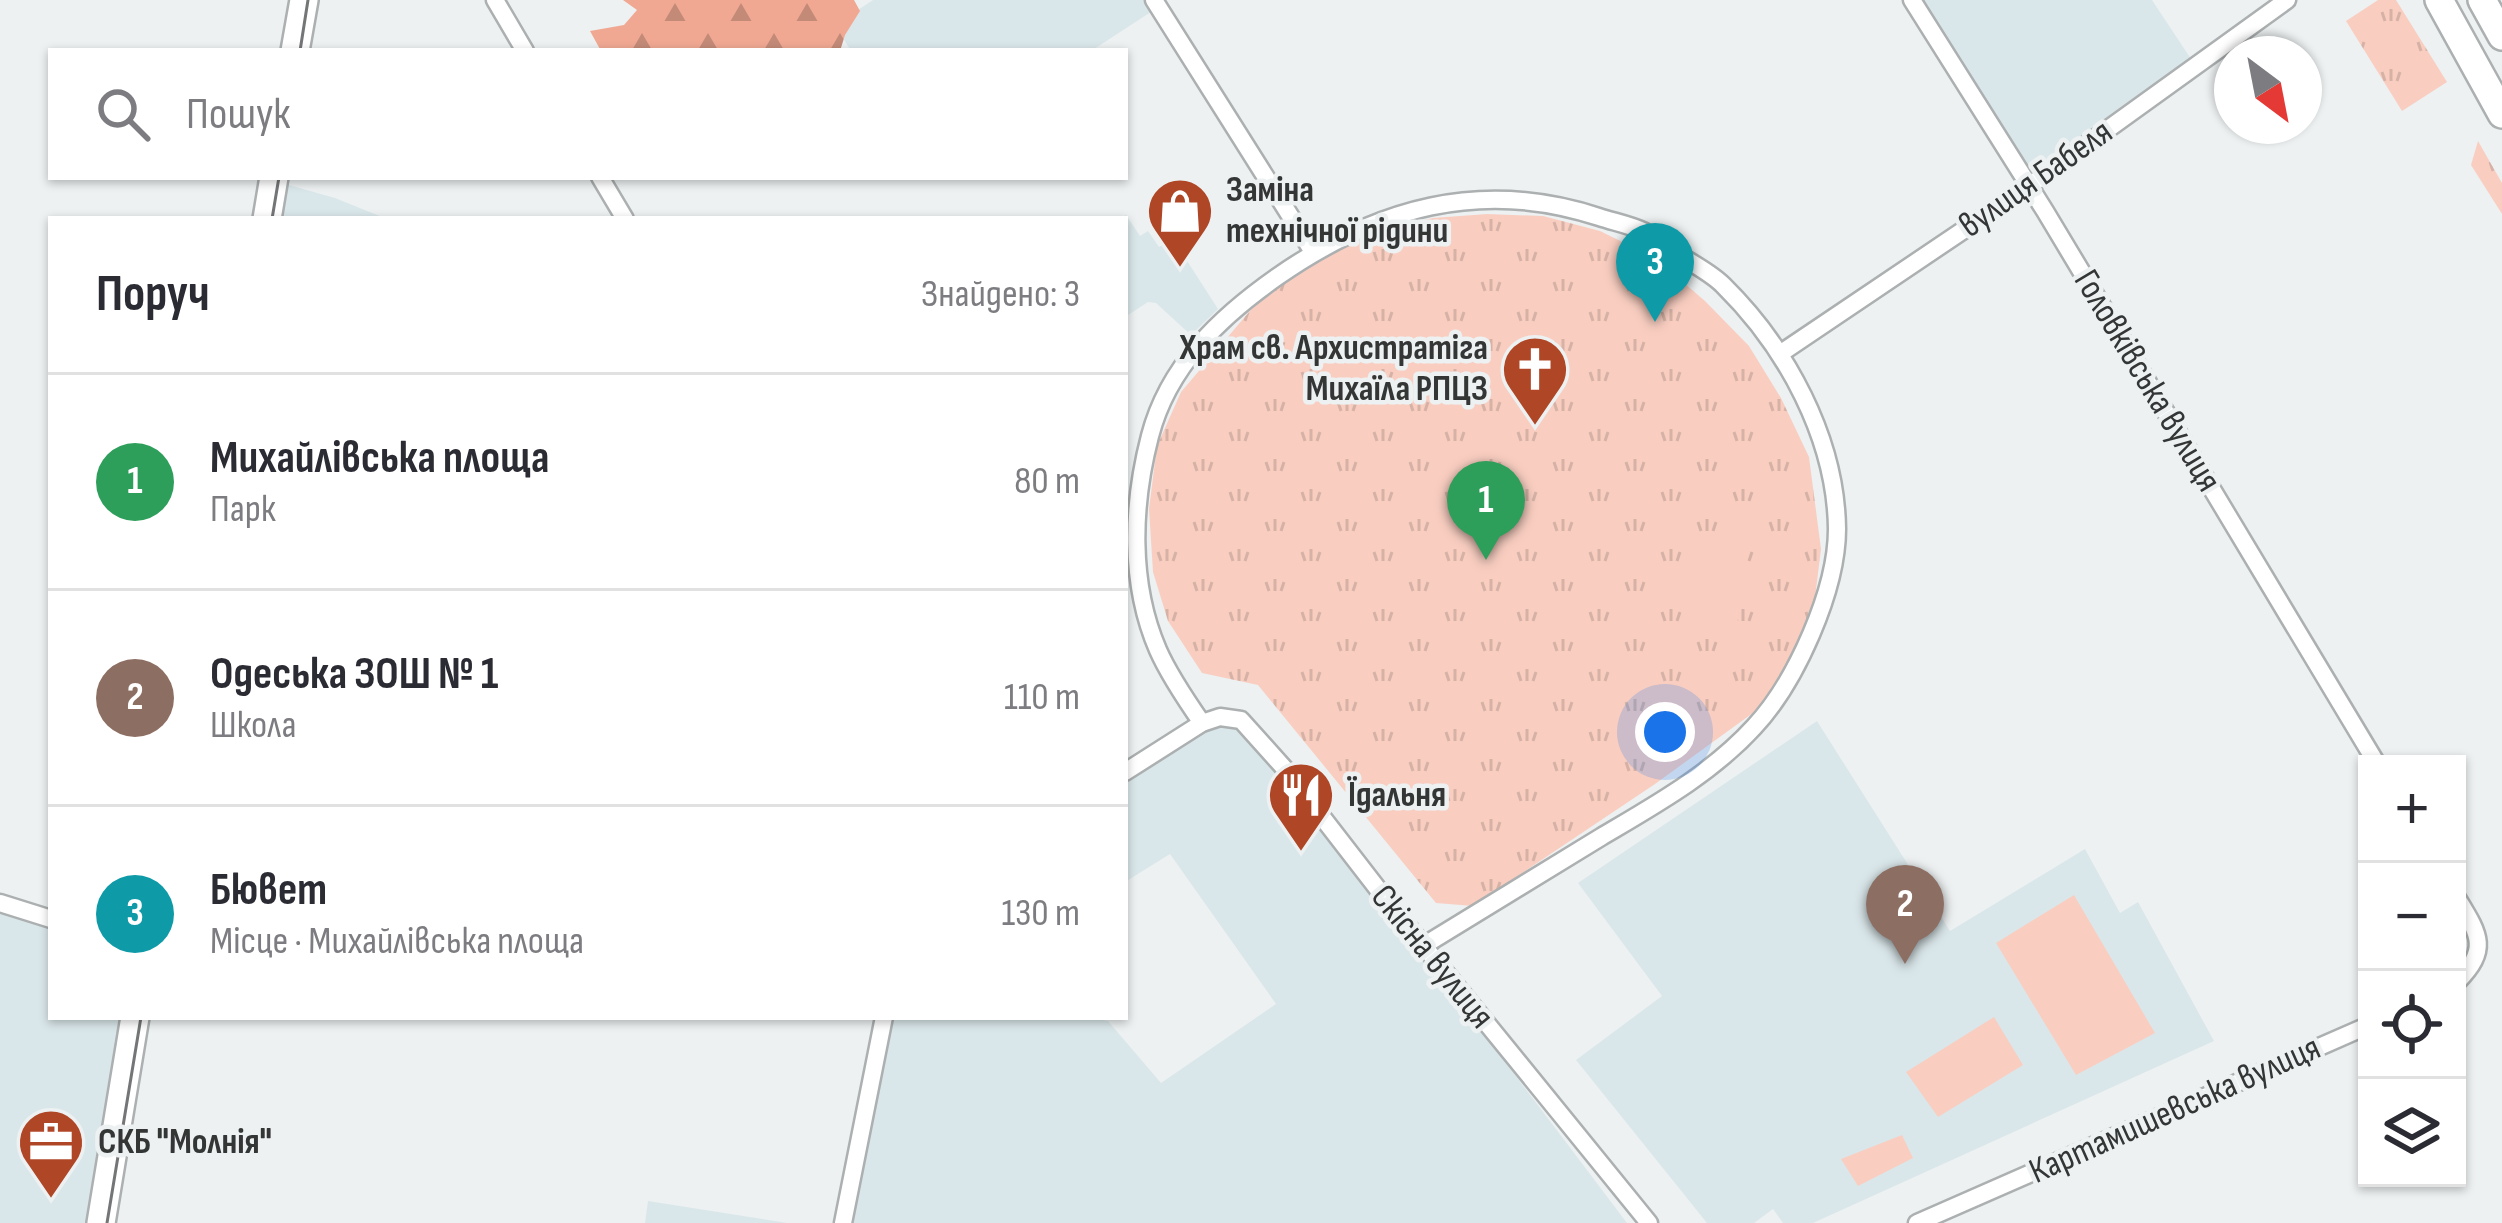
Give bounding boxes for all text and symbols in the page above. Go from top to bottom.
north arrow [2214,36,2322,144]
search box [48,48,1128,180]
icon: search [90,81,156,147]
text: Пошук [186,87,290,142]
street label: вулиця Бабеля [1951,111,2121,247]
place label: Заміна технічної рідини [1226,169,1448,253]
shop icon: Заміна технічної рідини [1145,176,1215,270]
pin: 3 [1616,223,1694,322]
street label: Головківська вулиця [2064,262,2230,500]
text: Поруч [96,264,210,325]
text: Знайдено: 3 [921,271,1080,318]
place label: Храм св. Архистратіга Михаїла РПЦЗ [1179,327,1488,411]
church icon: Храм св. Архистратіга Михаїла РПЦЗ [1500,334,1570,428]
text: Михайлівська площа [210,431,549,486]
text: 1 [127,458,143,505]
text: 80 m [1014,458,1080,505]
pin: 1 [1447,461,1525,560]
text: Парк [210,486,276,533]
text: Одеська ЗОШ № 1 [210,647,498,702]
text: 2 [126,674,144,721]
text: 110 m [1004,674,1080,721]
text: Школа [210,702,297,749]
your location [1635,702,1695,762]
map controls [2358,755,2466,1187]
button: + [2358,755,2466,863]
restaurant icon: Їдальня [1266,760,1336,854]
place label: Їдальня [1347,774,1446,817]
text: Бювет [210,863,327,918]
button: − [2358,863,2466,971]
pin: 2 [1866,865,1944,964]
street label: Cкісна вулиця [1361,877,1503,1037]
text: 3 [126,890,144,937]
text: 130 m [1001,890,1080,937]
text: Місце · Михайлівська площа [210,918,584,965]
button: locate [2358,971,2466,1079]
street label: Картамишевська вулиця [2023,1027,2327,1193]
button: layers [2358,1079,2466,1187]
office icon: СКБ "Молнія" [16,1107,86,1201]
place label: СКБ "Молнія" [98,1121,272,1164]

